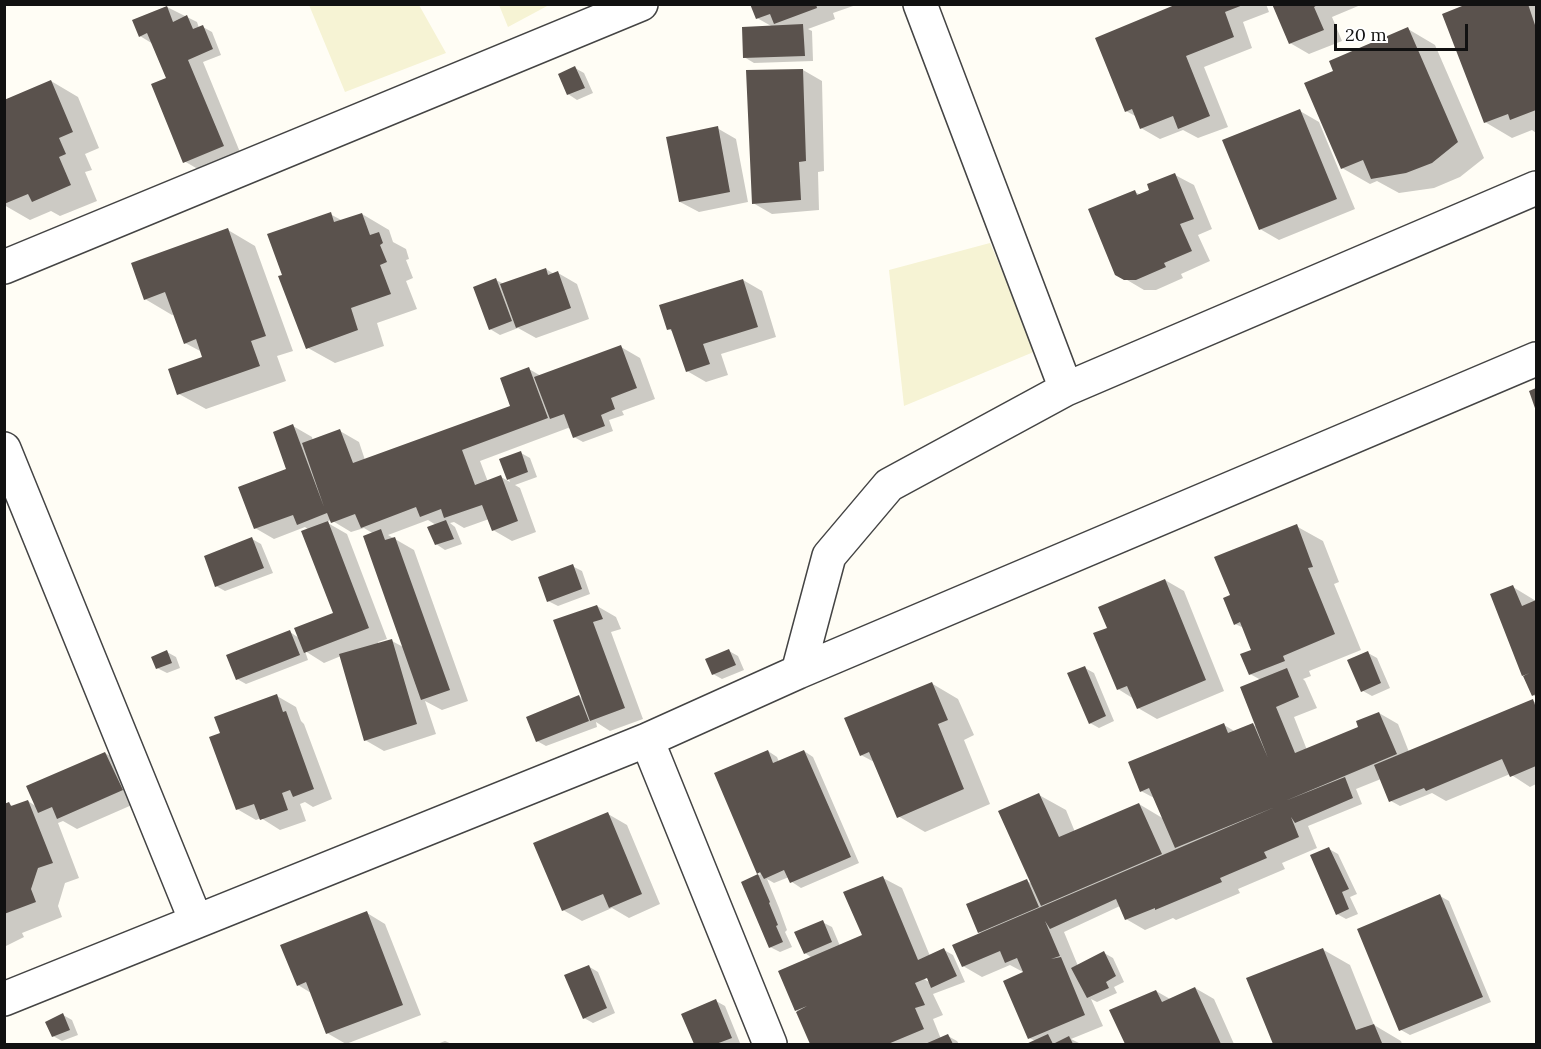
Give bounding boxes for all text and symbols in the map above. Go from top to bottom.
scale bar [1337,12,1470,50]
text: 20 m [1345,23,1387,46]

